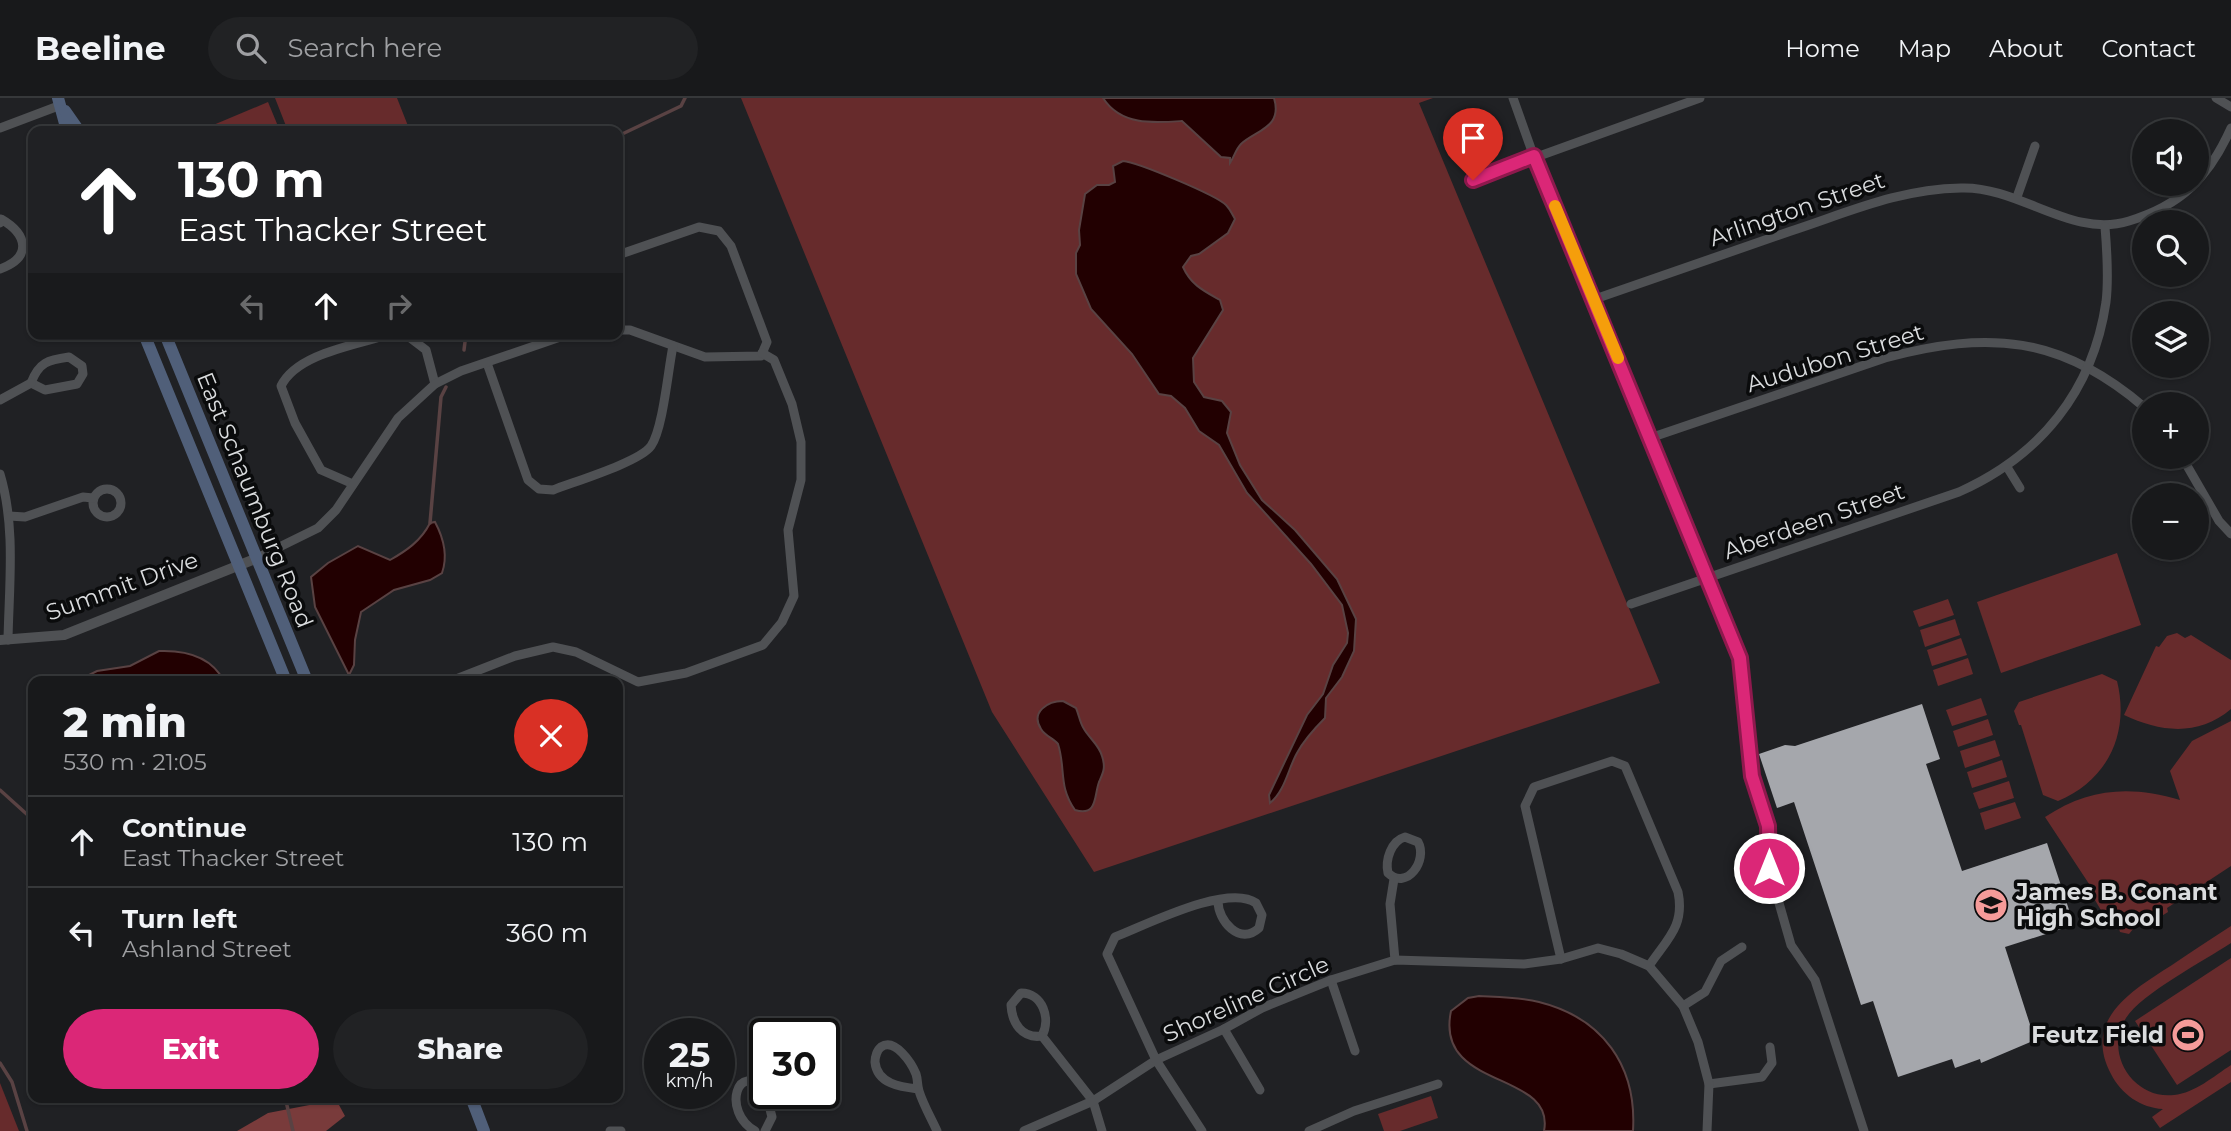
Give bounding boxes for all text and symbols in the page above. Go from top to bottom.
search box [208,17,698,80]
text: Beeline [35,28,166,68]
icon: search [232,29,270,67]
text: Search here [288,32,442,64]
text: Home [1785,34,1860,63]
text: Map [1898,34,1951,63]
text: About [1989,34,2063,63]
text: Contact [2101,34,2196,63]
pin [1443,108,1503,180]
icon: arrive [1454,119,1492,157]
map controls [2132,119,2209,560]
button: sound [2132,119,2209,196]
text: 130 m [178,150,325,209]
icon: ahead [63,154,154,245]
street label: Arlington Street [1706,166,1888,252]
text: East Thacker Street [178,210,487,249]
button: search [2132,210,2209,287]
icon: left [234,287,272,325]
icon: ahead [307,287,345,325]
icon: right [380,287,418,325]
button: layers [2132,301,2209,378]
street label: Audubon Street [1743,318,1927,398]
street label: East Schaumburg Road [191,368,319,632]
button: + [2132,392,2209,469]
street label: Aberdeen Street [1720,477,1908,565]
button: − [2132,483,2209,560]
street label: Summit Drive [42,545,202,627]
text: 2 min [63,696,187,748]
button: close [514,699,588,773]
text: 530 m · 21:05 [63,748,207,776]
text: Continue [122,812,247,844]
icon: ahead [63,823,101,861]
text: 130 m [512,826,588,858]
position arrow [1732,831,1806,905]
text: East Thacker Street [122,844,344,872]
place label: James B. Conant High School [2015,878,2218,932]
school or university icon: James B. Conant High School [1972,886,2010,924]
text: Turn left [122,903,238,935]
icon: left [63,914,101,952]
text: 360 m [506,917,588,949]
text: Ashland Street [122,935,292,963]
street label: Shoreline Circle [1159,950,1333,1048]
button: Exit [63,1009,319,1089]
button: Share [333,1009,588,1089]
sports icon: Feutz Field [2169,1016,2207,1054]
speed limit sign: 30 [749,1018,840,1109]
place label: Feutz Field [2031,1021,2164,1049]
text: 25 [669,1033,710,1076]
text: km/h [665,1070,714,1092]

